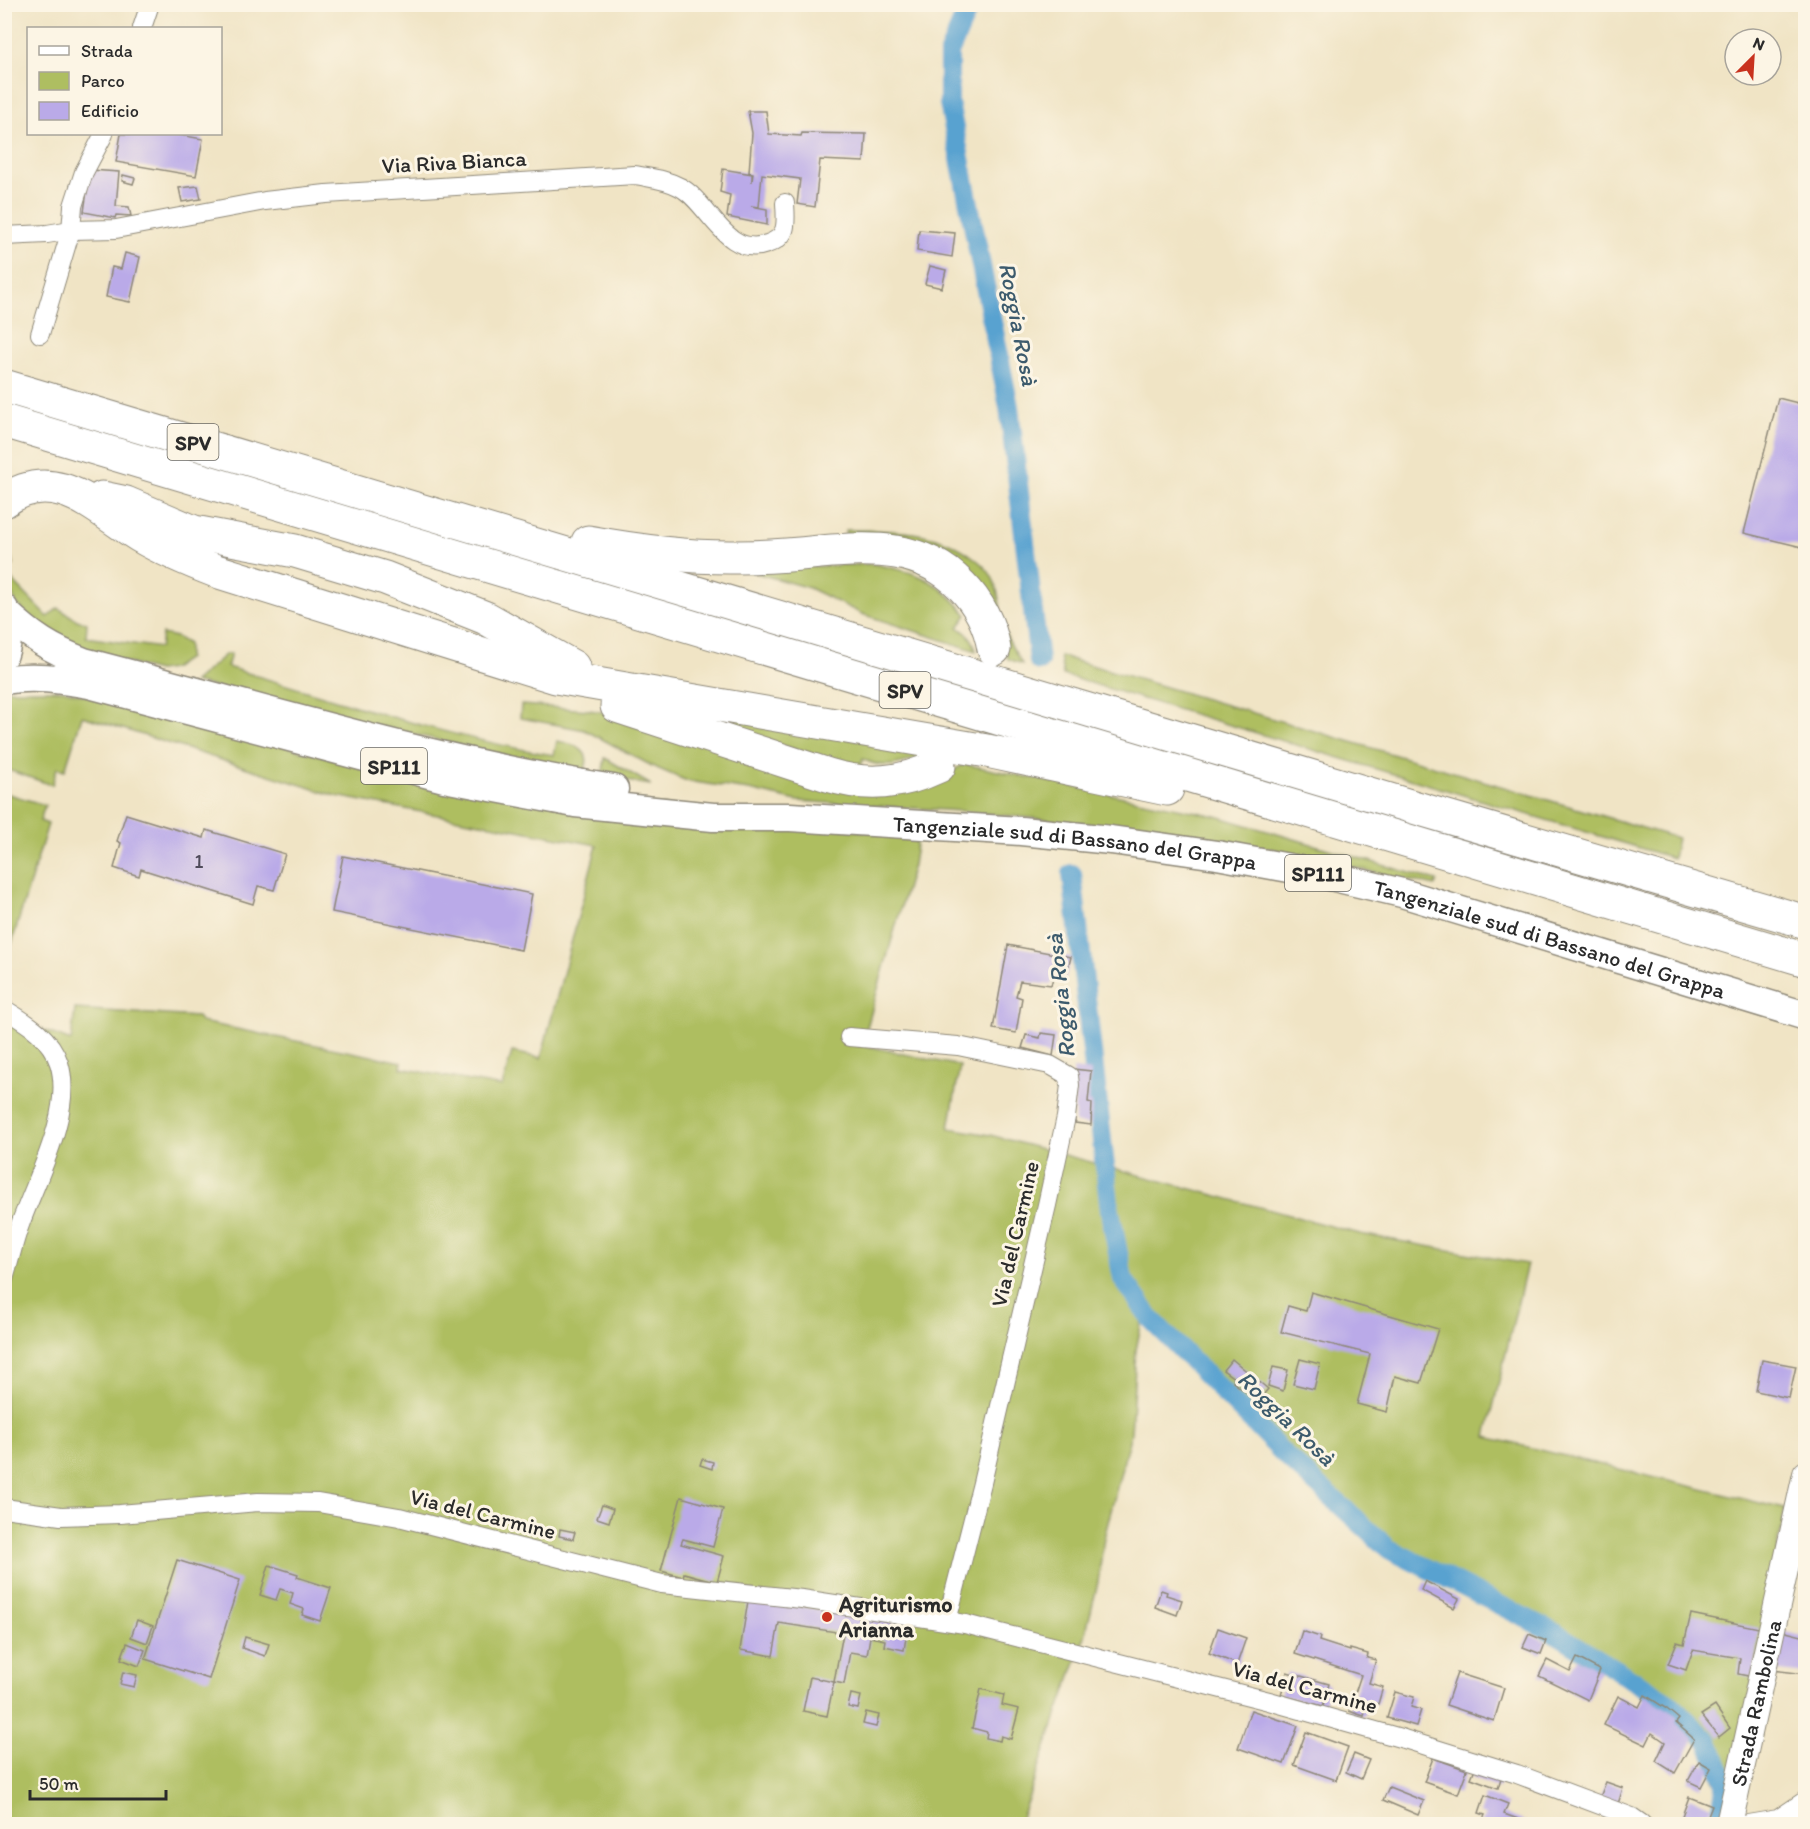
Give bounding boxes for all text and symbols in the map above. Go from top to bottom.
legend [27,27,222,135]
north arrow [1723,27,1783,87]
text: N [1750,33,1768,55]
text: Strada [81,40,133,62]
text: Parco [81,70,125,92]
text: Edificio [81,100,139,122]
street label: Via Riva Bianca [381,145,528,179]
water label: Roggia Rosà [993,260,1045,389]
road number: SPV [168,424,218,460]
road number: SPV [880,672,930,708]
road number: SP111 [361,748,427,784]
street label: Tangenziale sud di Bassano del Grappa [892,810,1260,876]
house number: 1 [194,849,204,873]
road number: SP111 [1285,855,1351,891]
street label: Tangenziale sud di Bassano del Grappa [1371,873,1729,1004]
water label: Roggia Rosà [1039,932,1081,1060]
street label: Via del Carmine [985,1158,1045,1310]
water label: Roggia Rosà [1232,1364,1342,1472]
street label: Via del Carmine [407,1483,559,1545]
place label: Agriturismo Arianna [838,1591,952,1643]
marker: Agriturismo Arianna [820,1610,834,1624]
street label: Strada Rambolina [1724,1616,1787,1789]
street label: Via del Carmine [1229,1655,1381,1719]
scale bar [30,1763,166,1801]
text: 50 m [39,1773,79,1795]

